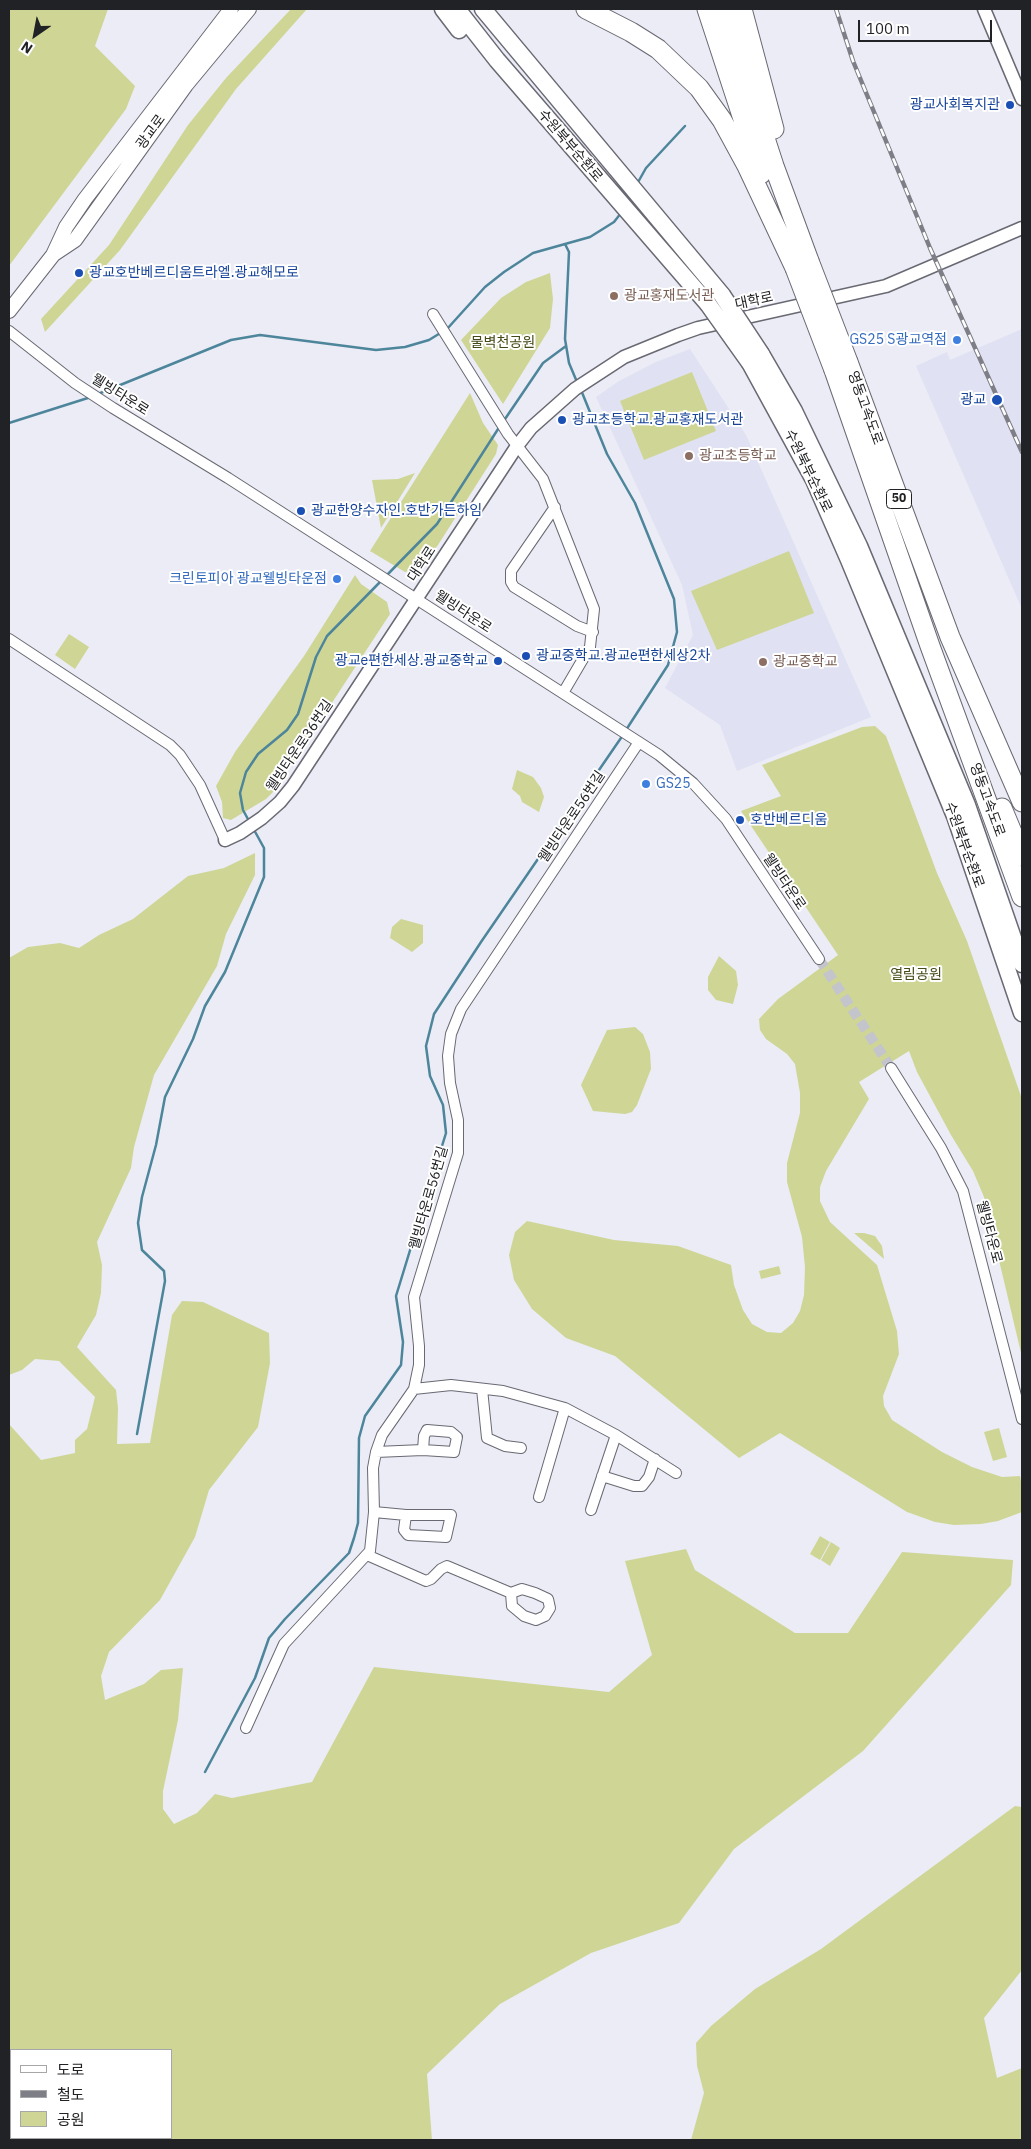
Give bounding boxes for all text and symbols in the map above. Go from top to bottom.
north arrow [10,10,60,60]
scale bar [861,10,995,42]
text: 100 m [866,19,910,38]
text: N [18,37,36,58]
place label: 광교사회복지관 [910,97,1000,113]
marker: 광교사회복지관 [1004,99,1016,111]
street label: 수원북부순환로 [534,106,606,186]
street label: 광교로 [133,111,169,153]
place label: 광교호반베르디움트라엘.광교해모로 [89,265,299,281]
marker: 광교호반베르디움트라엘.광교해모로 [73,267,85,279]
place label: 광교홍재도서관 [624,288,714,304]
street label: 대학로 [733,289,775,313]
marker: 광교홍재도서관 [608,290,620,302]
place label: GS25 S광교역점 [849,332,947,348]
marker: GS25 S광교역점 [951,334,963,346]
park label: 물벽천공원 [471,335,535,351]
street label: 영동고속도로 [844,369,886,447]
street label: 웰빙타운로 [88,371,152,419]
place label: 광교 [960,392,986,408]
marker: 광교 [990,393,1004,407]
place label: 광교초등학교.광교홍재도서관 [572,412,743,428]
marker: 광교초등학교.광교홍재도서관 [556,414,568,426]
street label: 수원북부순환로 [781,427,835,515]
place label: 광교초등학교 [699,448,776,464]
marker: 광교초등학교 [683,450,695,462]
road number: 50 [886,489,912,508]
place label: 광교한양수자인.호반가든하임 [311,503,482,519]
marker: 광교한양수자인.호반가든하임 [295,505,307,517]
street label: 대학로 [404,543,440,585]
place label: 크린토피아 광교웰빙타운점 [169,571,327,587]
marker: 크린토피아 광교웰빙타운점 [331,573,343,585]
street label: 웰빙타운로 [431,587,495,637]
place label: 광교중학교.광교e편한세상2차 [536,648,710,664]
marker: 광교중학교.광교e편한세상2차 [520,650,532,662]
place label: 광교e편한세상.광교중학교 [335,653,488,669]
place label: 광교중학교 [773,654,837,670]
marker: 광교e편한세상.광교중학교 [492,655,504,667]
marker: 광교중학교 [757,656,769,668]
street label: 웰빙타운로36번길 [263,697,337,795]
street label: 영동고속도로 [966,761,1008,839]
street label: 웰빙타운로56번길 [535,768,609,866]
place label: GS25 [656,776,691,792]
marker: GS25 [640,778,652,790]
street label: 수원북부순환로 [941,800,987,890]
place label: 호반베르디움 [750,812,827,828]
marker: 호반베르디움 [734,814,746,826]
street label: 웰빙타운로 [759,851,809,913]
park label: 열림공원 [890,967,942,983]
street label: 웰빙타운로56번길 [406,1144,452,1252]
street label: 웰빙타운로 [973,1199,1005,1265]
legend [10,2049,172,2139]
text: 도로 [57,2060,85,2079]
text: 철도 [57,2085,85,2104]
text: 공원 [57,2110,85,2129]

